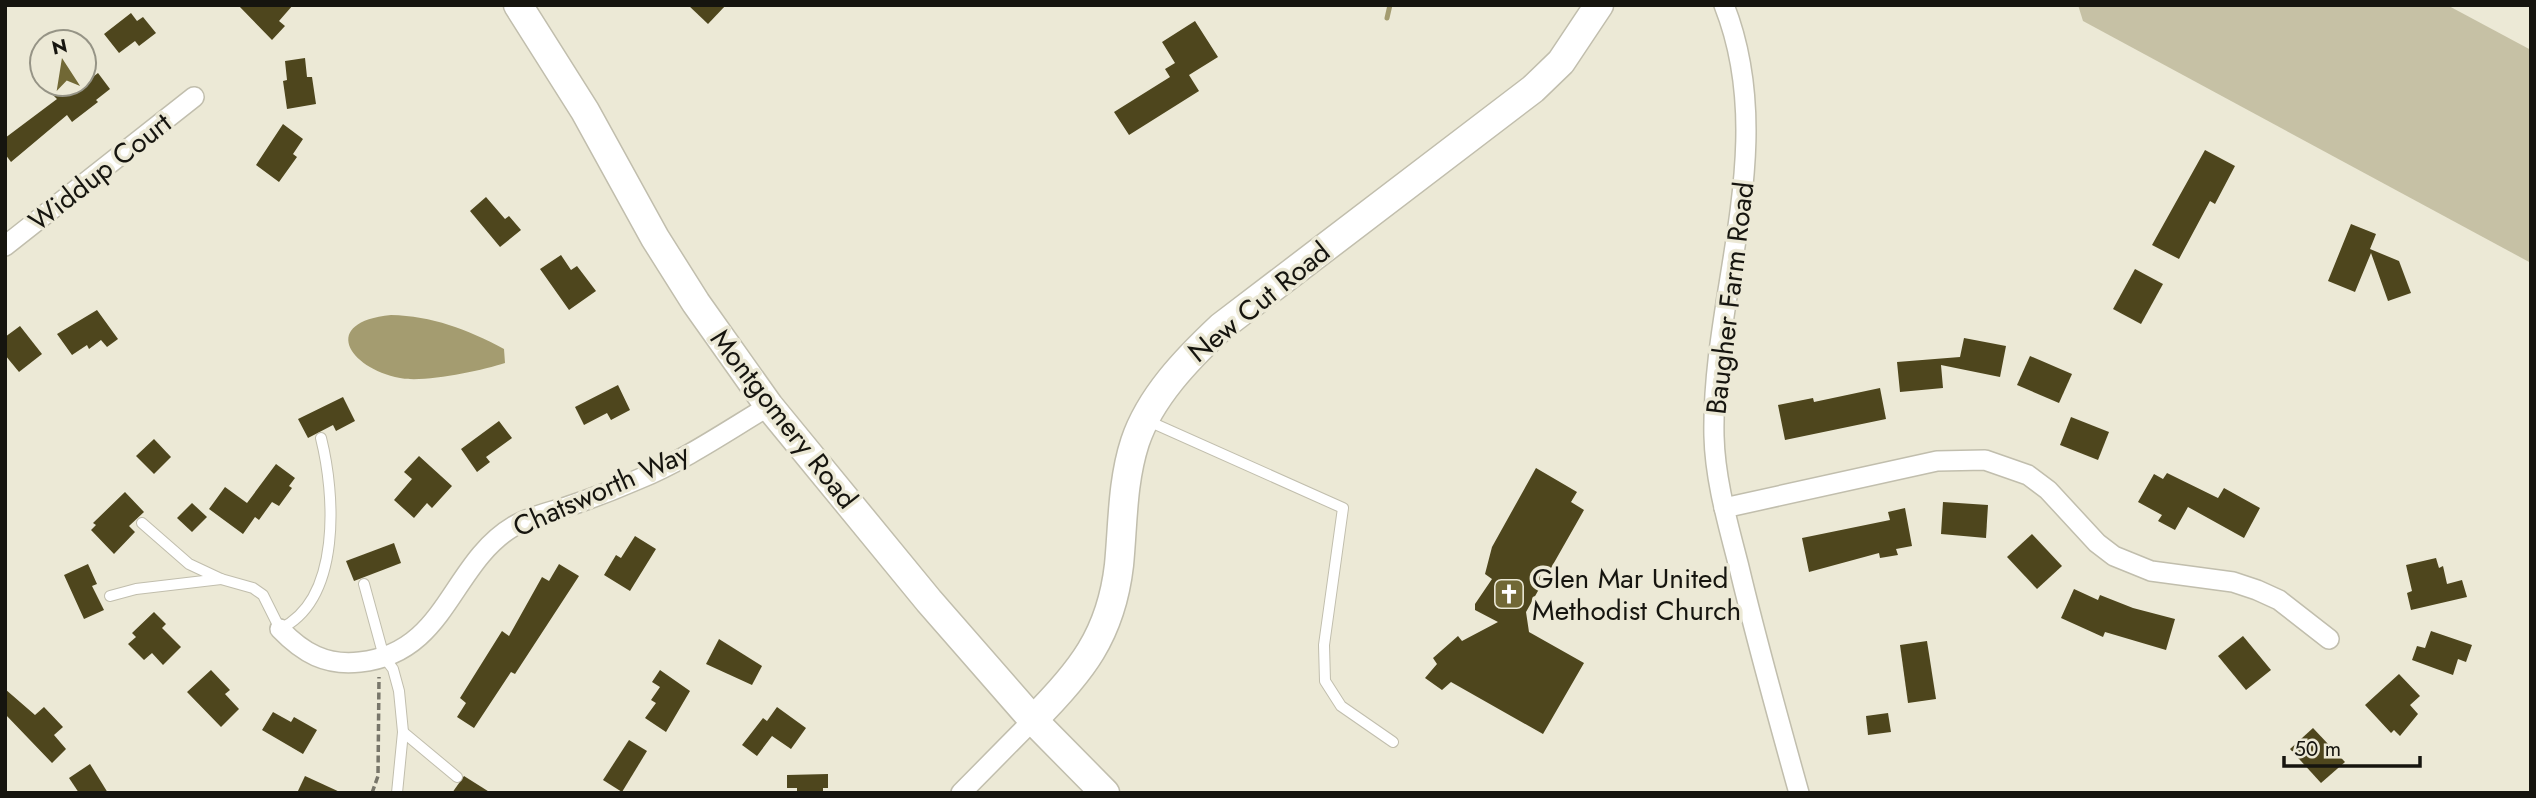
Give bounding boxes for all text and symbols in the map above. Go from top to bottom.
north arrow [28,28,98,98]
text: N [49,32,70,62]
street label: Widdup Court [20,103,180,241]
street label: Baugher Farm Road [1695,179,1765,417]
street label: New Cut Road [1179,232,1339,372]
street label: Montgomery Road [701,320,867,518]
street label: Chatsworth Way [506,433,696,547]
place label: Glen Mar United Methodist Church [1532,558,1741,631]
church icon: Glen Mar United Methodist Church [1492,577,1526,611]
scale bar [2284,724,2420,768]
text: 50 m [2294,734,2341,764]

